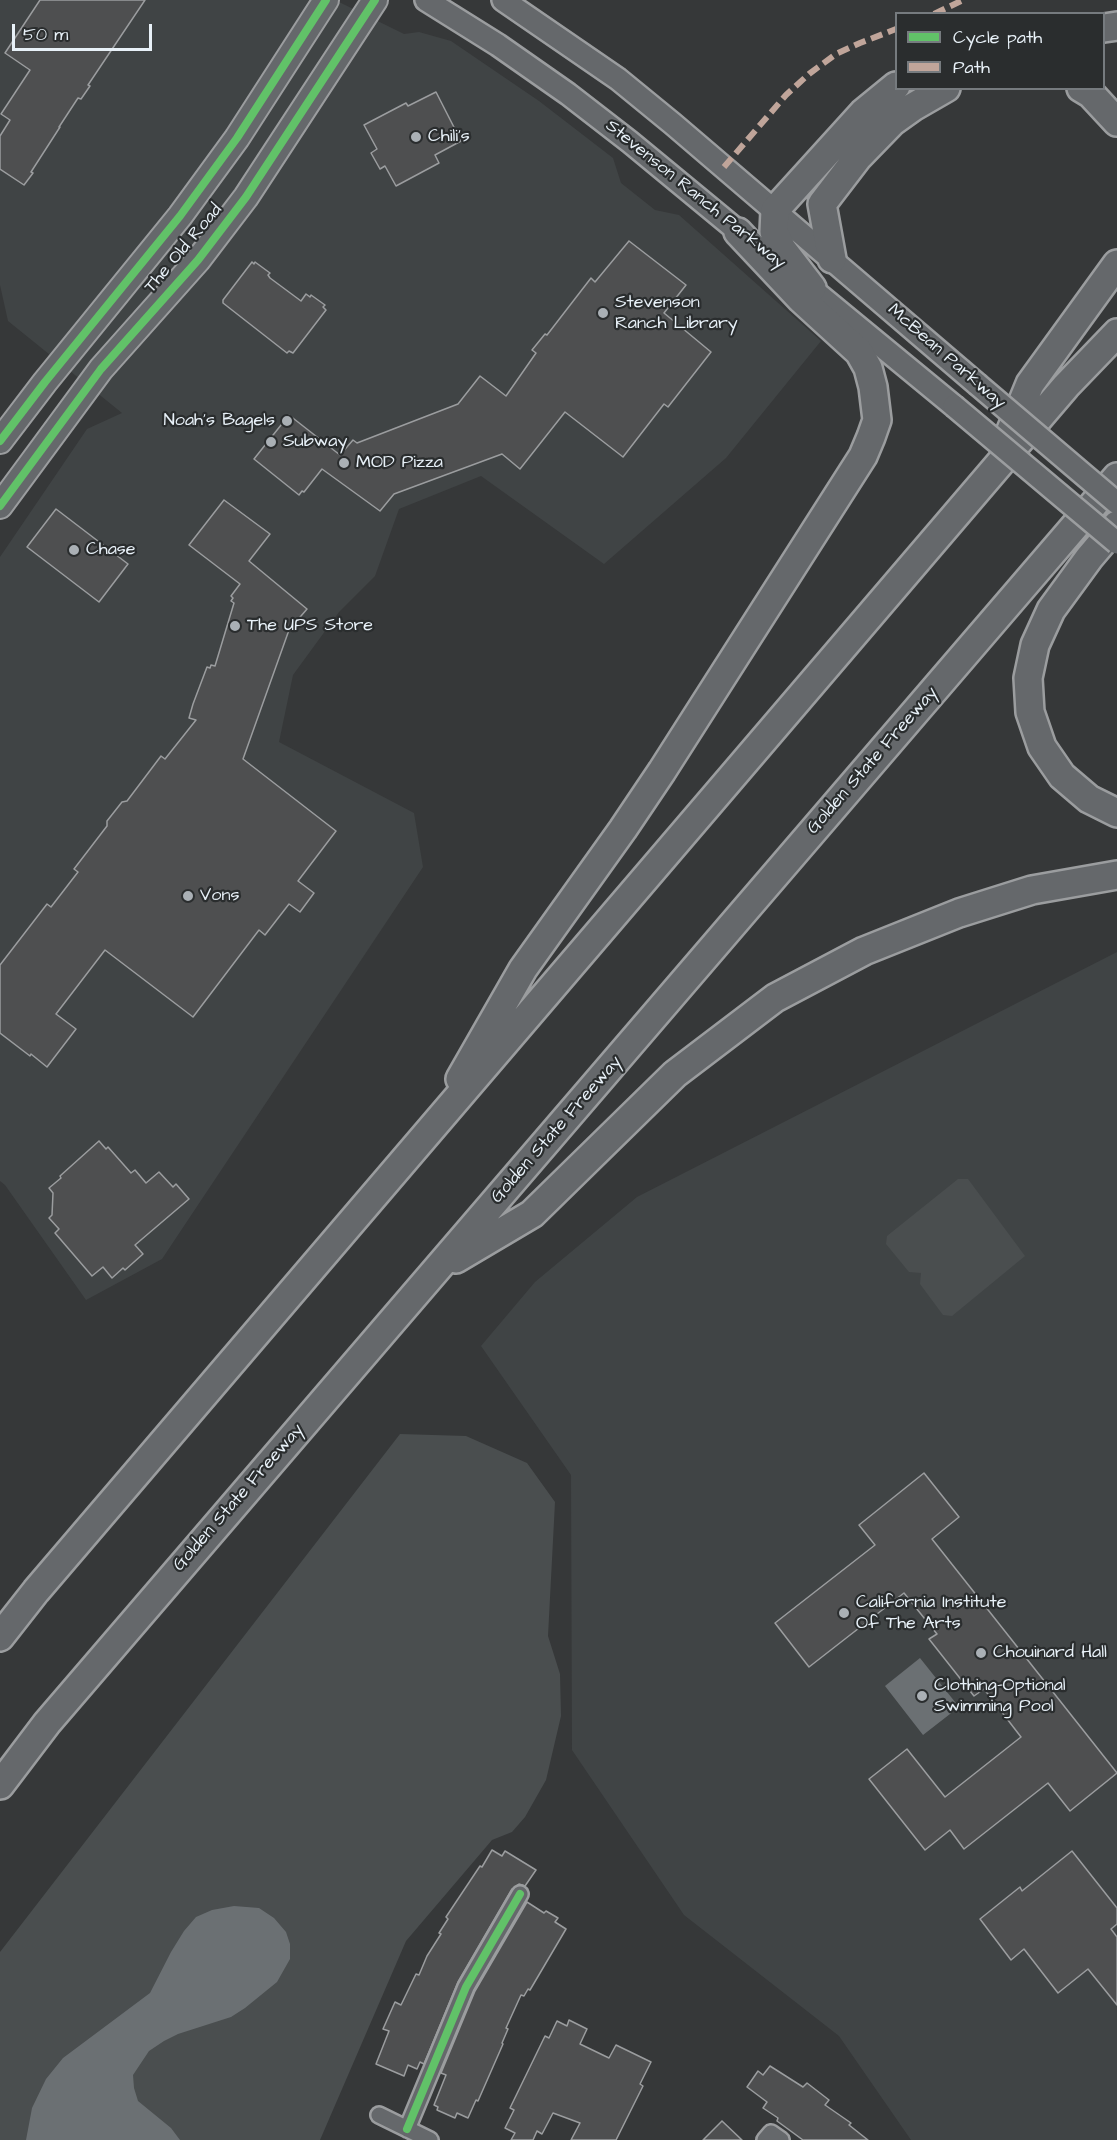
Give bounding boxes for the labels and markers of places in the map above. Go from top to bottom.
place label: Chili's [428,126,470,148]
marker: Chili's [409,130,423,144]
place label: Stevenson Ranch Library [615,292,738,334]
marker: Stevenson Ranch Library [596,306,610,320]
place label: Noah's Bagels [164,410,275,432]
marker: Noah's Bagels [280,414,294,428]
place label: Subway [283,431,347,453]
marker: Subway [264,435,278,449]
place label: MOD Pizza [356,452,443,474]
marker: MOD Pizza [337,456,351,470]
place label: Chase [86,539,136,561]
marker: Chase [67,543,81,557]
place label: The UPS Store [247,615,373,637]
marker: The UPS Store [228,619,242,633]
place label: Vons [200,885,239,907]
marker: Vons [181,889,195,903]
place label: California Institute Of The Arts [856,1592,1006,1634]
marker: California Institute Of The Arts [837,1606,851,1620]
place label: Chouinard Hall [993,1642,1107,1664]
marker: Chouinard Hall [974,1646,988,1660]
place label: Clothing-Optional Swimming Pool [934,1675,1066,1718]
marker: Clothing-Optional Swimming Pool [915,1689,929,1703]

